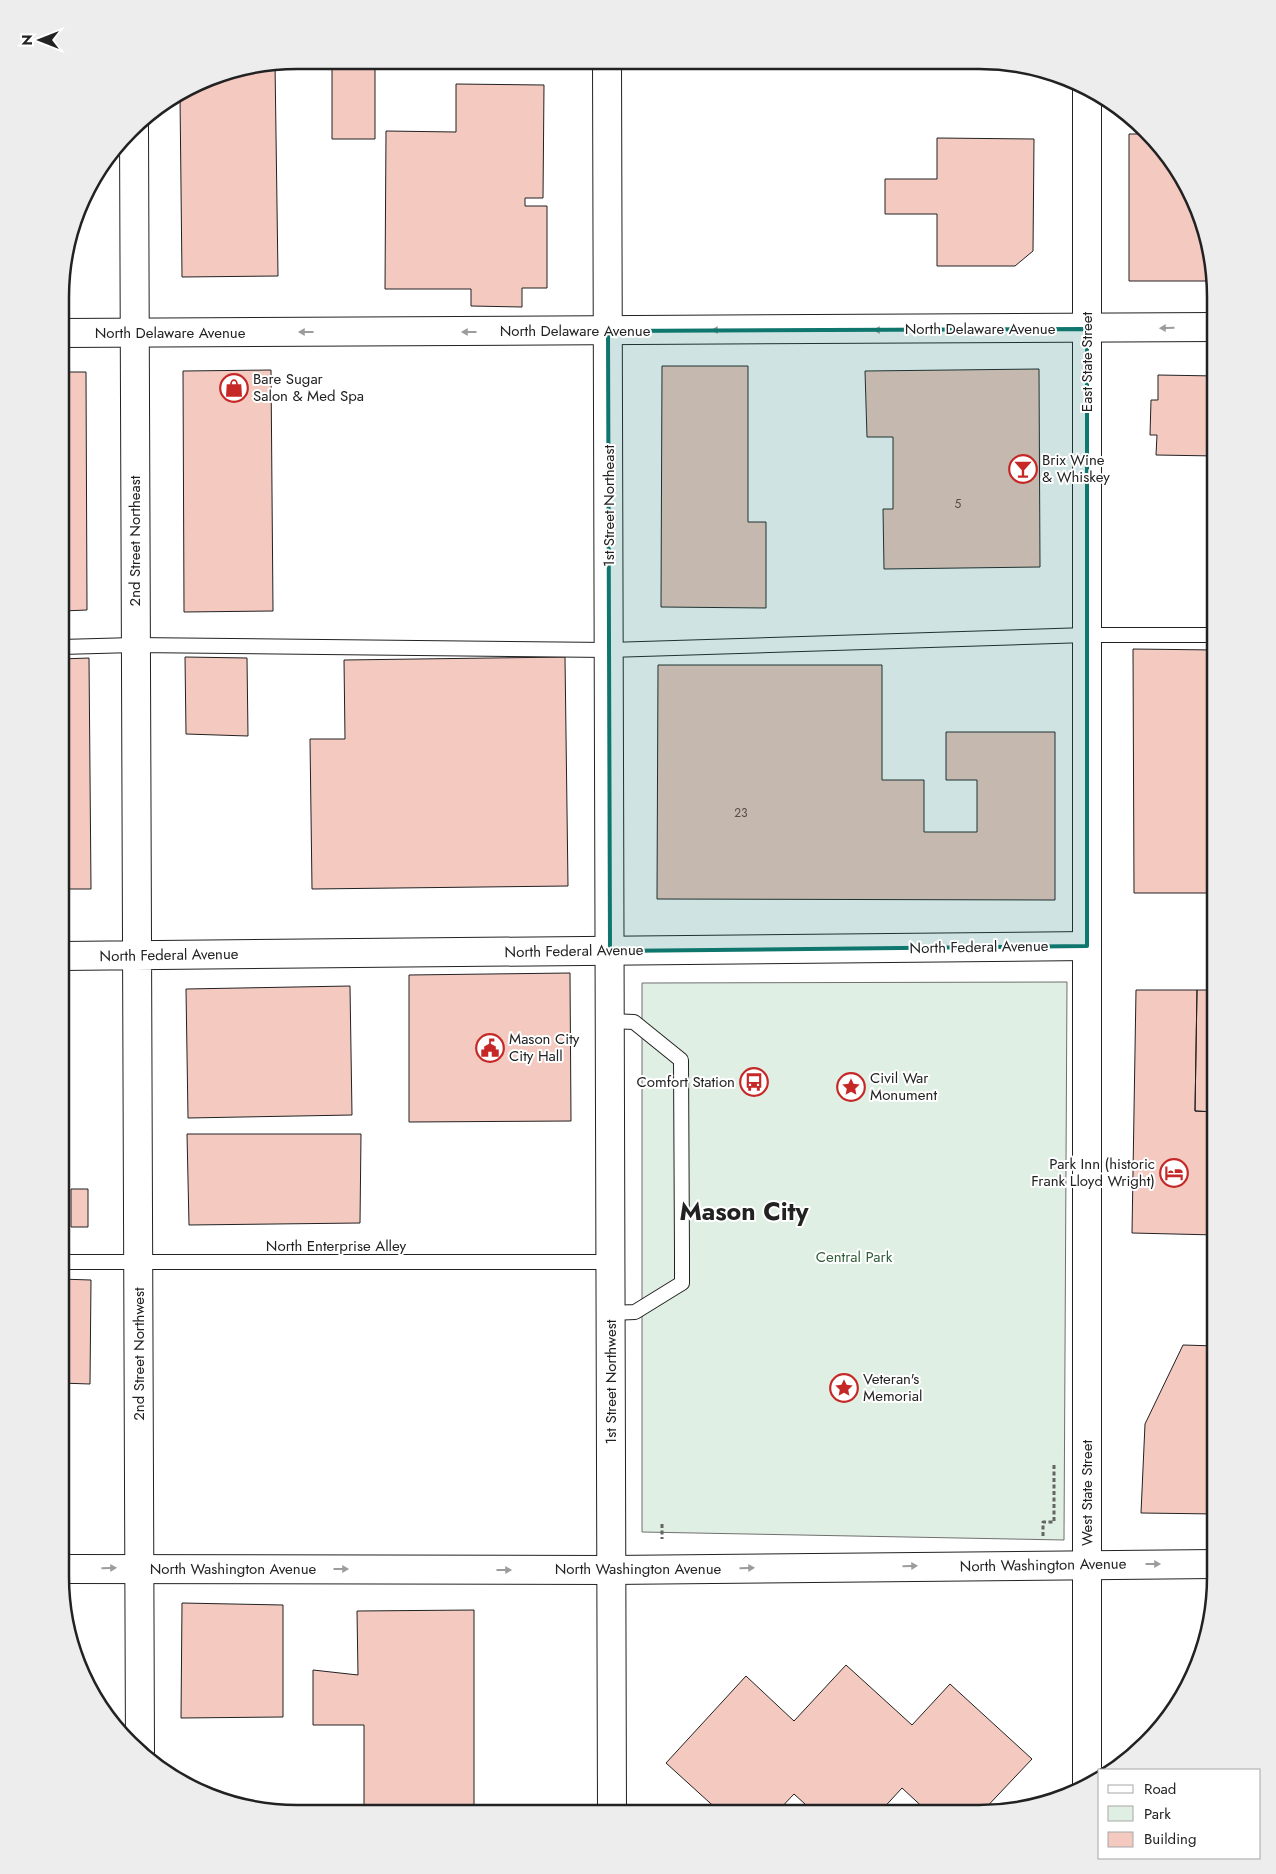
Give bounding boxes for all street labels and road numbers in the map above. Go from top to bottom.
street label: East State Street [1076,311,1098,412]
street label: North Delaware Avenue [905,318,1056,340]
street label: North Delaware Avenue [500,320,651,342]
street label: North Delaware Avenue [95,322,246,344]
street label: 1st Street Northeast [598,445,620,567]
street label: 2nd Street Northeast [124,475,146,606]
street label: North Federal Avenue [909,935,1049,959]
street label: North Federal Avenue [504,939,644,963]
street label: North Federal Avenue [99,943,239,967]
street label: North Enterprise Alley [266,1235,407,1257]
street label: 2nd Street Northwest [128,1287,150,1421]
street label: 1st Street Northwest [600,1319,622,1444]
street label: West State Street [1076,1440,1098,1546]
street label: North Washington Avenue [960,1553,1127,1577]
street label: North Washington Avenue [150,1558,317,1580]
street label: North Washington Avenue [555,1558,722,1580]

